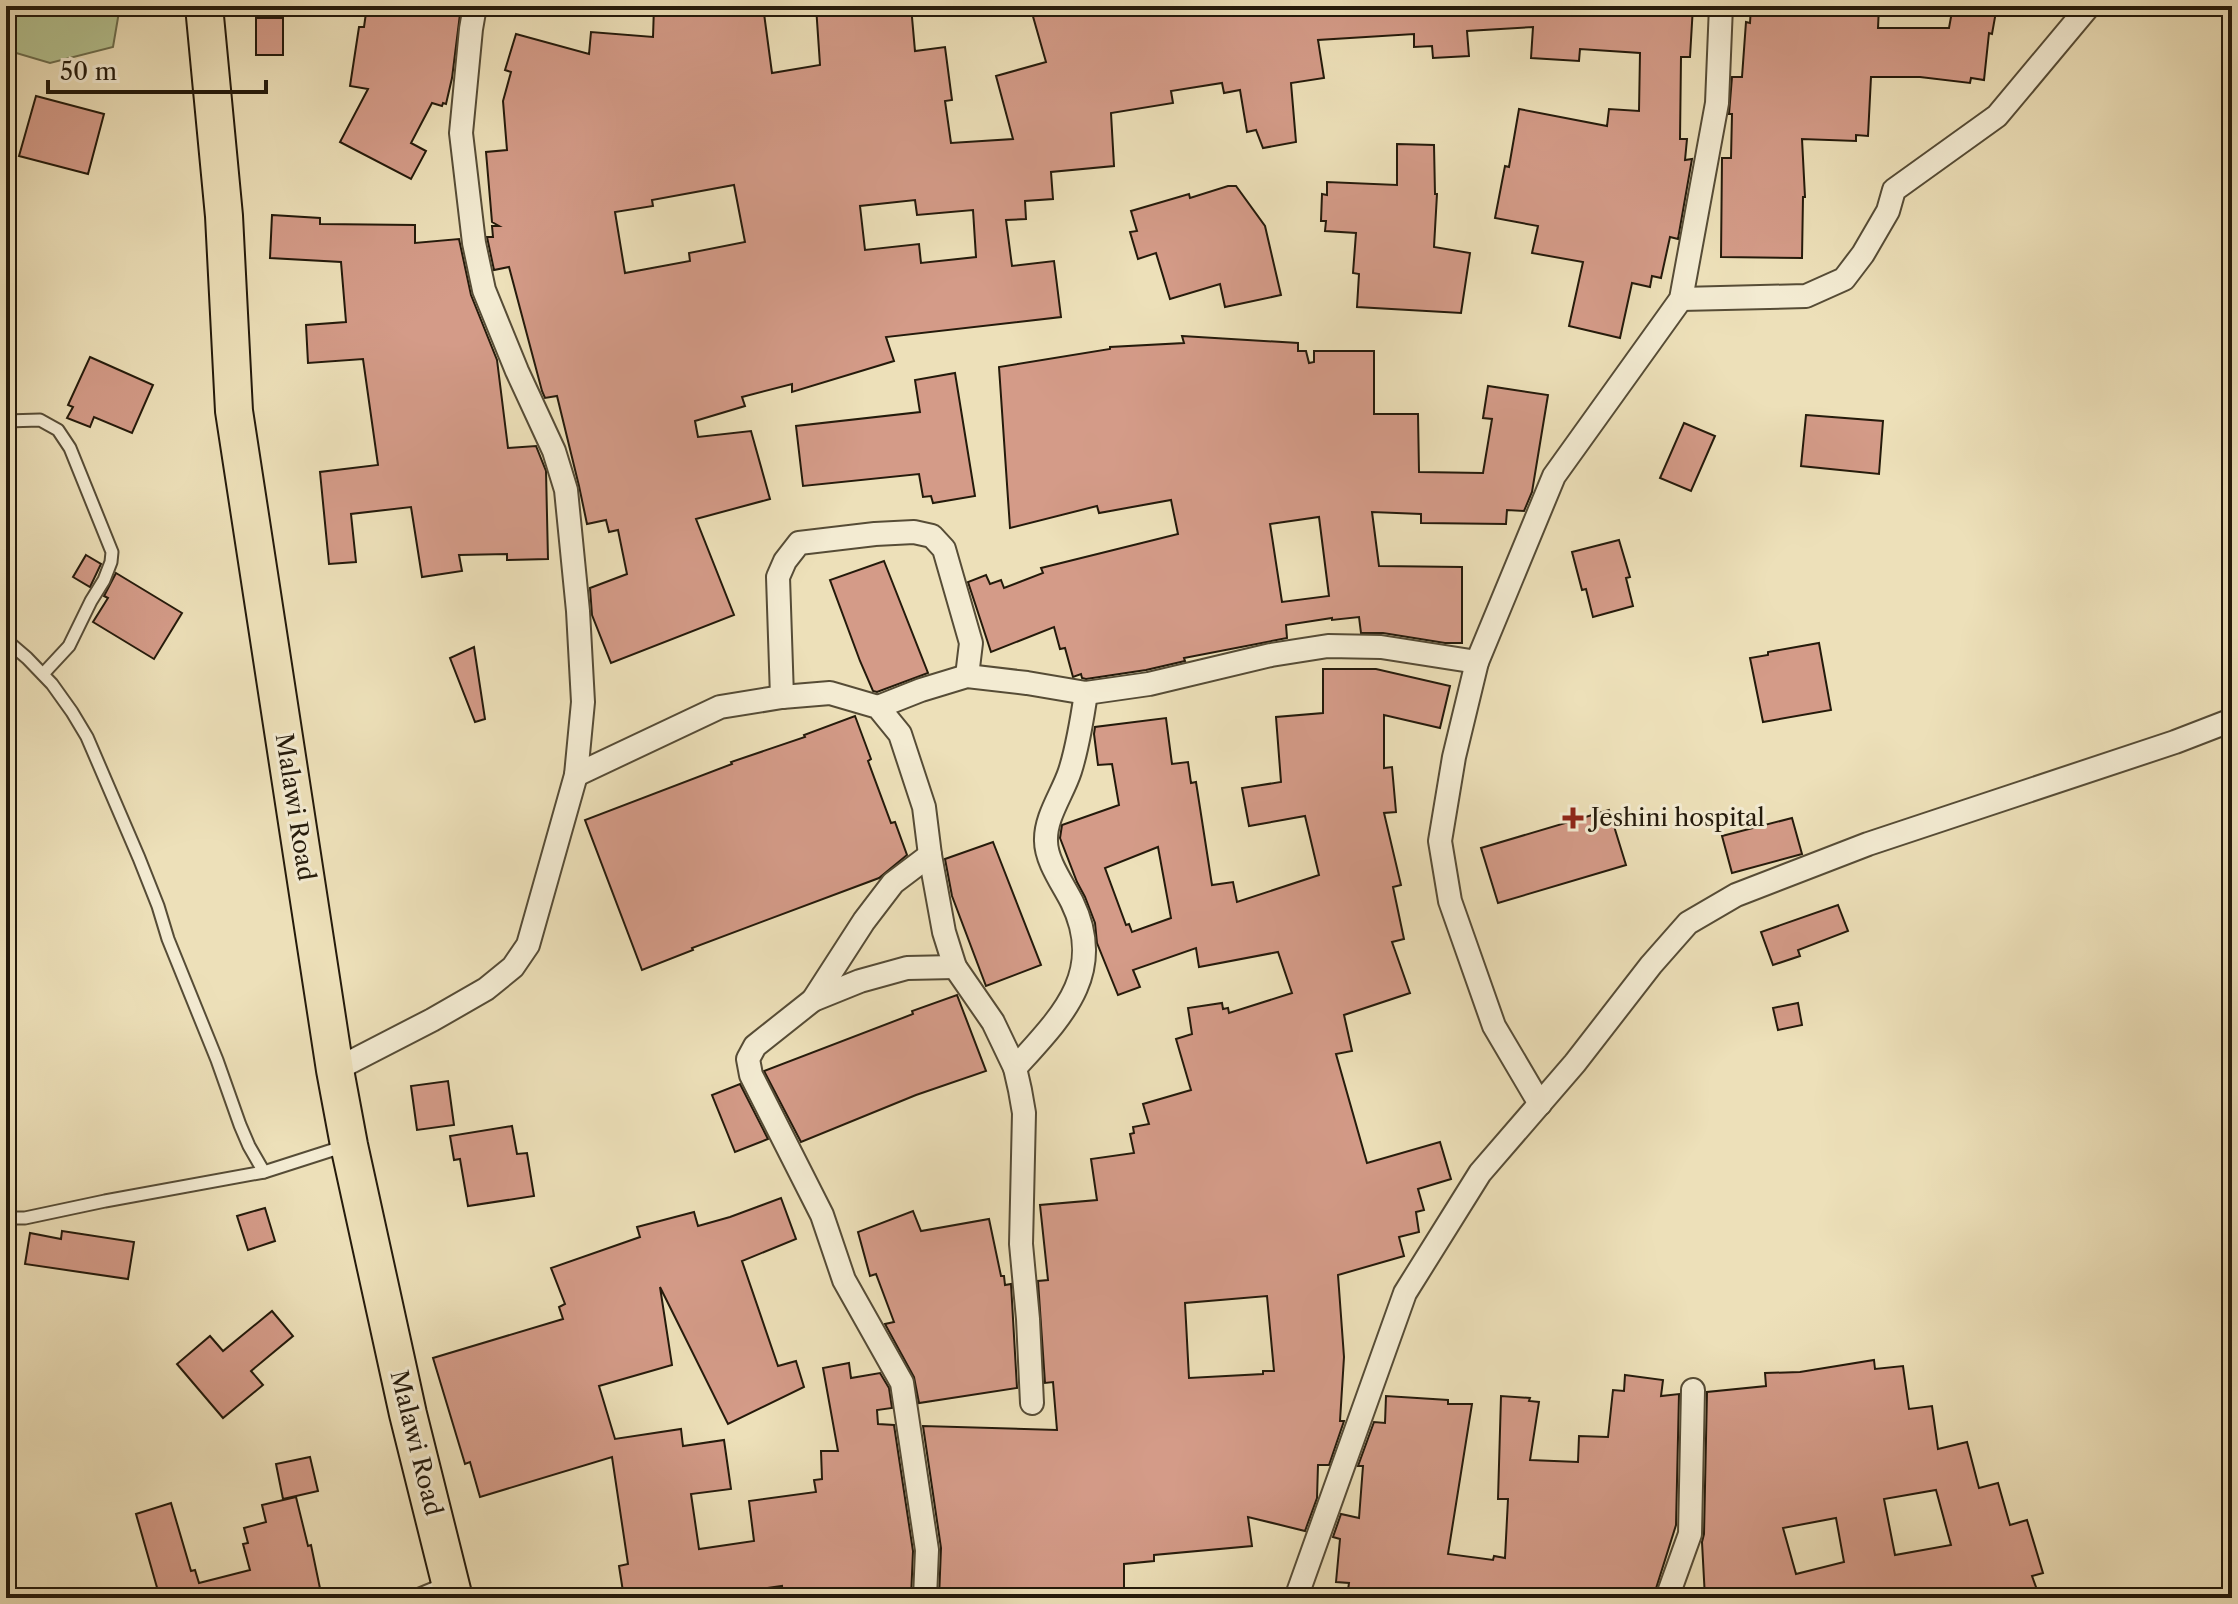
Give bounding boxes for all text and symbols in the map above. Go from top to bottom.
scale bar [48,44,266,94]
text: 50 m [60,57,117,86]
street label: Malawi Road [270,731,322,883]
place label: Jeshini hospital [1587,803,1765,832]
marker: Jeshini hospital [1562,807,1584,829]
street label: Malawi Road [384,1367,449,1519]

